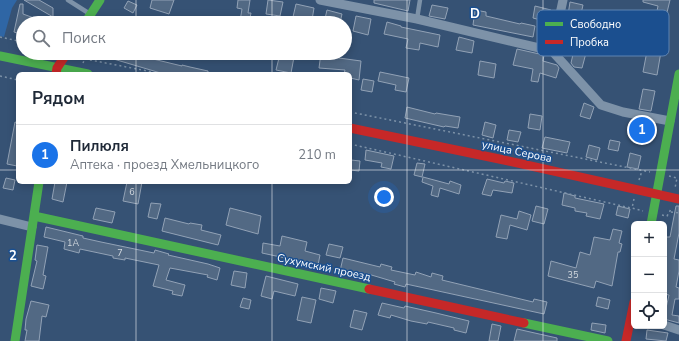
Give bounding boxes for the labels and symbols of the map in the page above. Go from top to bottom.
text: D [470,5,480,23]
legend [537,10,669,56]
text: Свободно [570,17,621,32]
text: Пробка [570,35,609,50]
pin: 1 [629,115,655,145]
street label: улица Серова [480,137,553,166]
house number: 6 [129,186,135,198]
your location [374,187,394,207]
house number: 1А [67,237,79,249]
text: 2 [9,247,17,265]
house number: 7 [117,247,123,259]
street label: Сухумский проезд [276,250,373,285]
house number: 35 [568,269,578,281]

